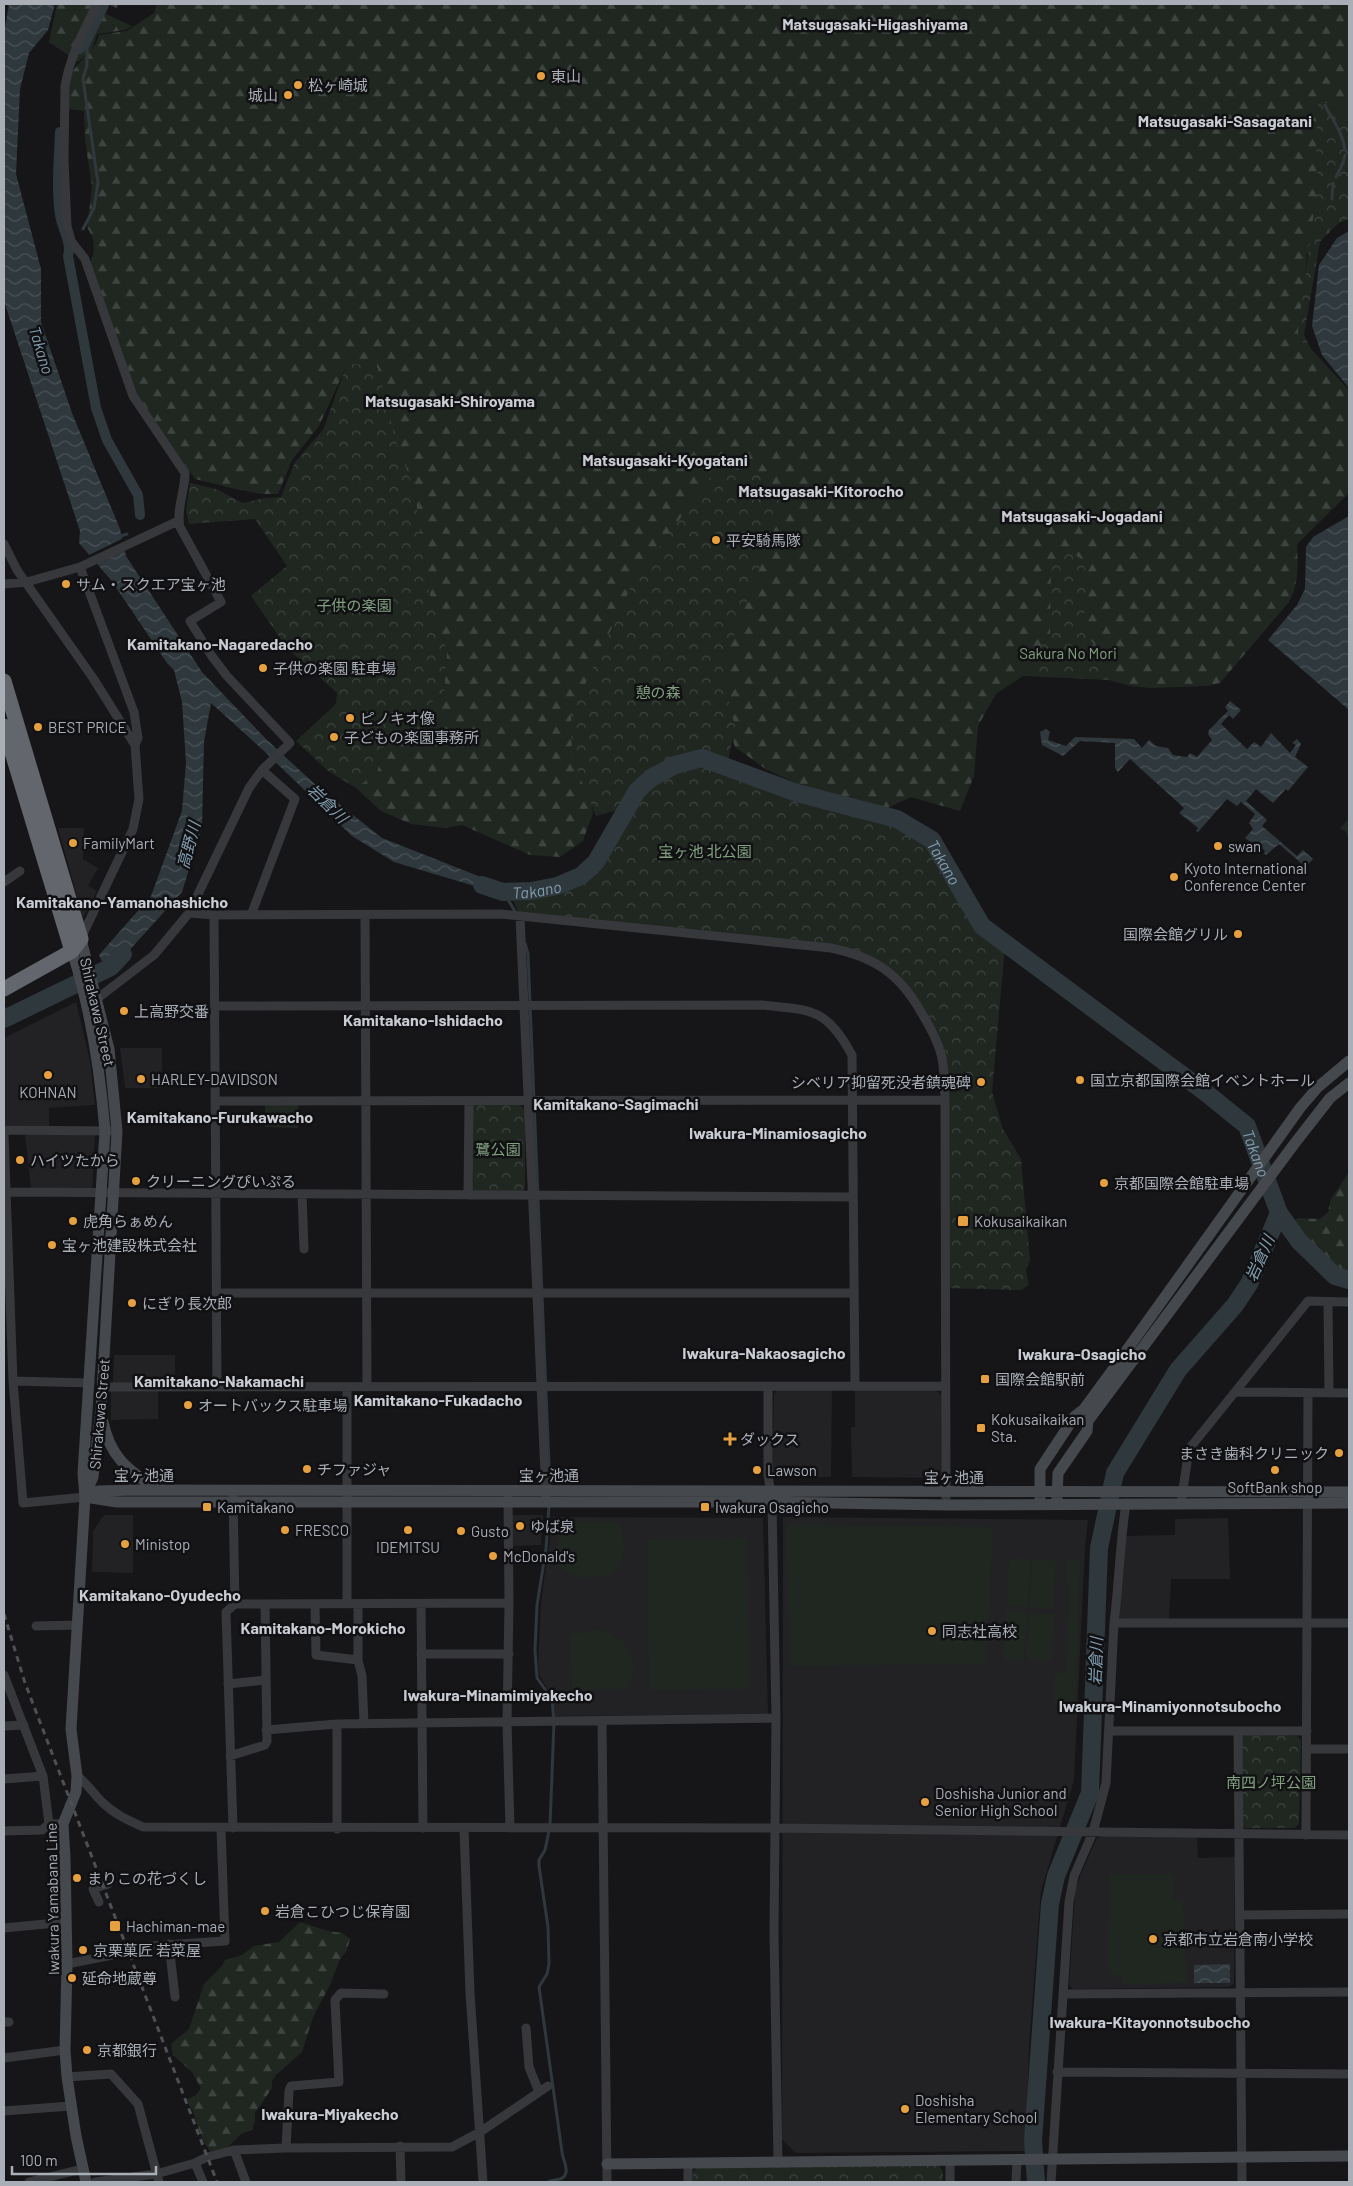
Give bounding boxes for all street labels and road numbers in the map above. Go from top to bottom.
street label: Shirakawa Street [77,956,119,1068]
street label: Shirakawa Street [85,1358,113,1470]
street label: 宝ヶ池通 [114,1466,174,1484]
street label: 宝ヶ池通 [519,1466,579,1484]
street label: 宝ヶ池通 [924,1468,984,1486]
street label: Iwakura Yamabana Line [42,1823,62,1975]

